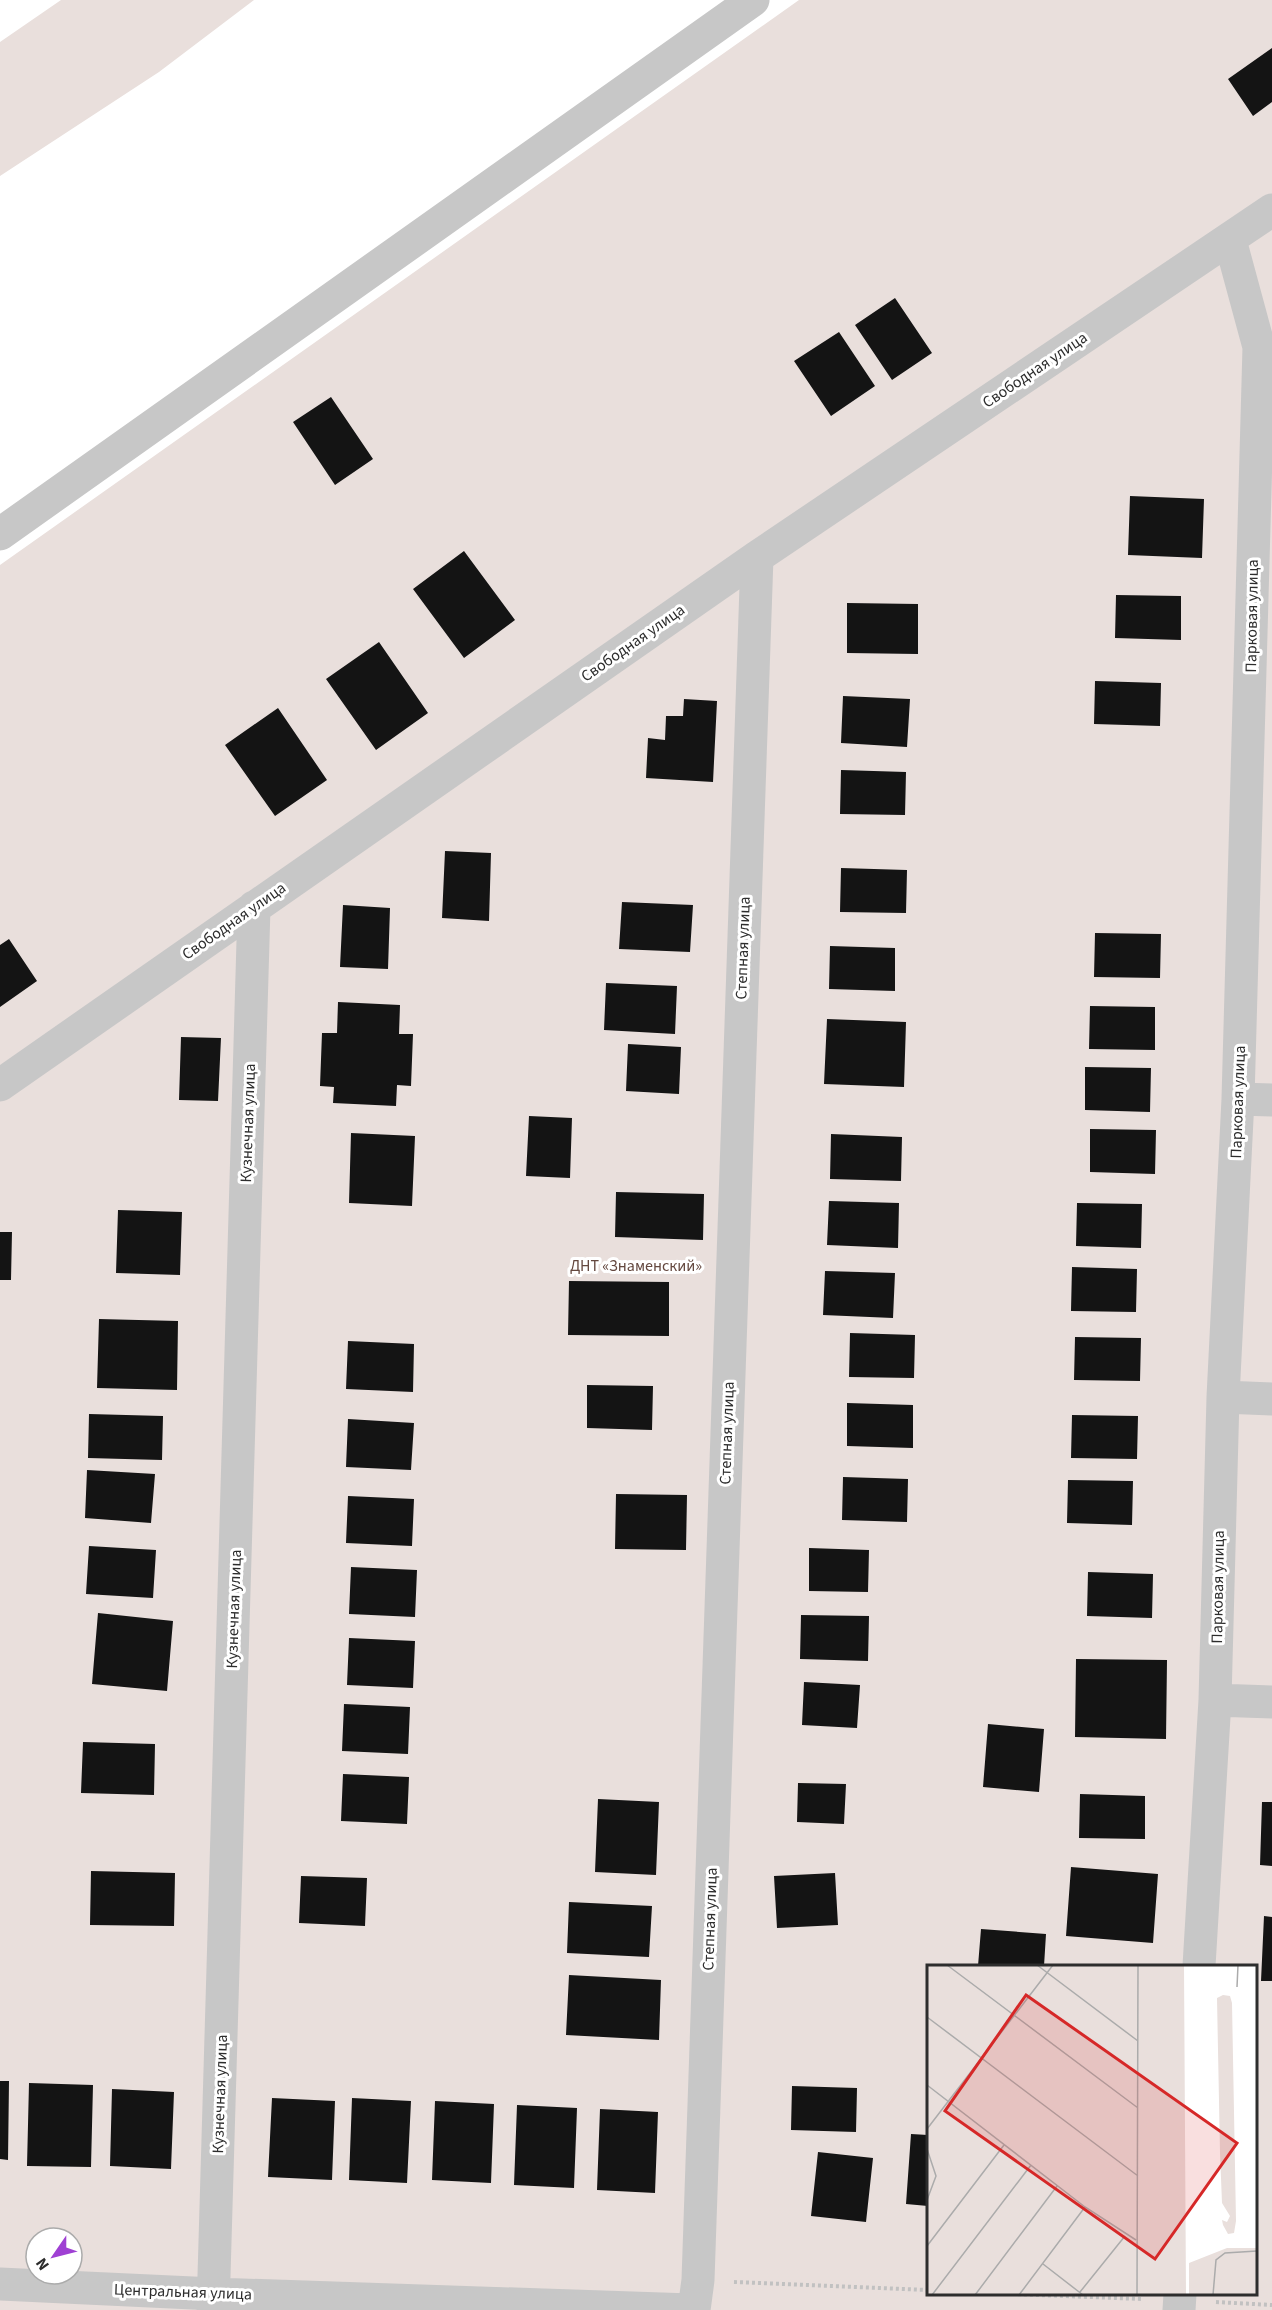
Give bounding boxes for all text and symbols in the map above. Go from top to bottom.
street label: Свободная улица [978,327,1092,413]
street label: Парковая улица [1240,559,1264,673]
street label: Свободная улица [577,599,689,687]
street label: Свободная улица [178,877,290,965]
street label: Степная улица [730,896,756,1000]
street label: Парковая улица [1225,1045,1251,1159]
street label: Кузнечная улица [235,1063,261,1183]
park label: ДНТ «Знаменский» [570,1255,702,1277]
street label: Степная улица [714,1381,740,1485]
street label: Парковая улица [1206,1530,1230,1644]
street label: Кузнечная улица [221,1549,247,1669]
street label: Степная улица [697,1867,723,1971]
inset map [927,1965,1257,2295]
street label: Кузнечная улица [207,2034,233,2154]
north arrow [24,2226,84,2286]
text: N [30,2253,55,2275]
street label: Центральная улица [114,2279,252,2305]

